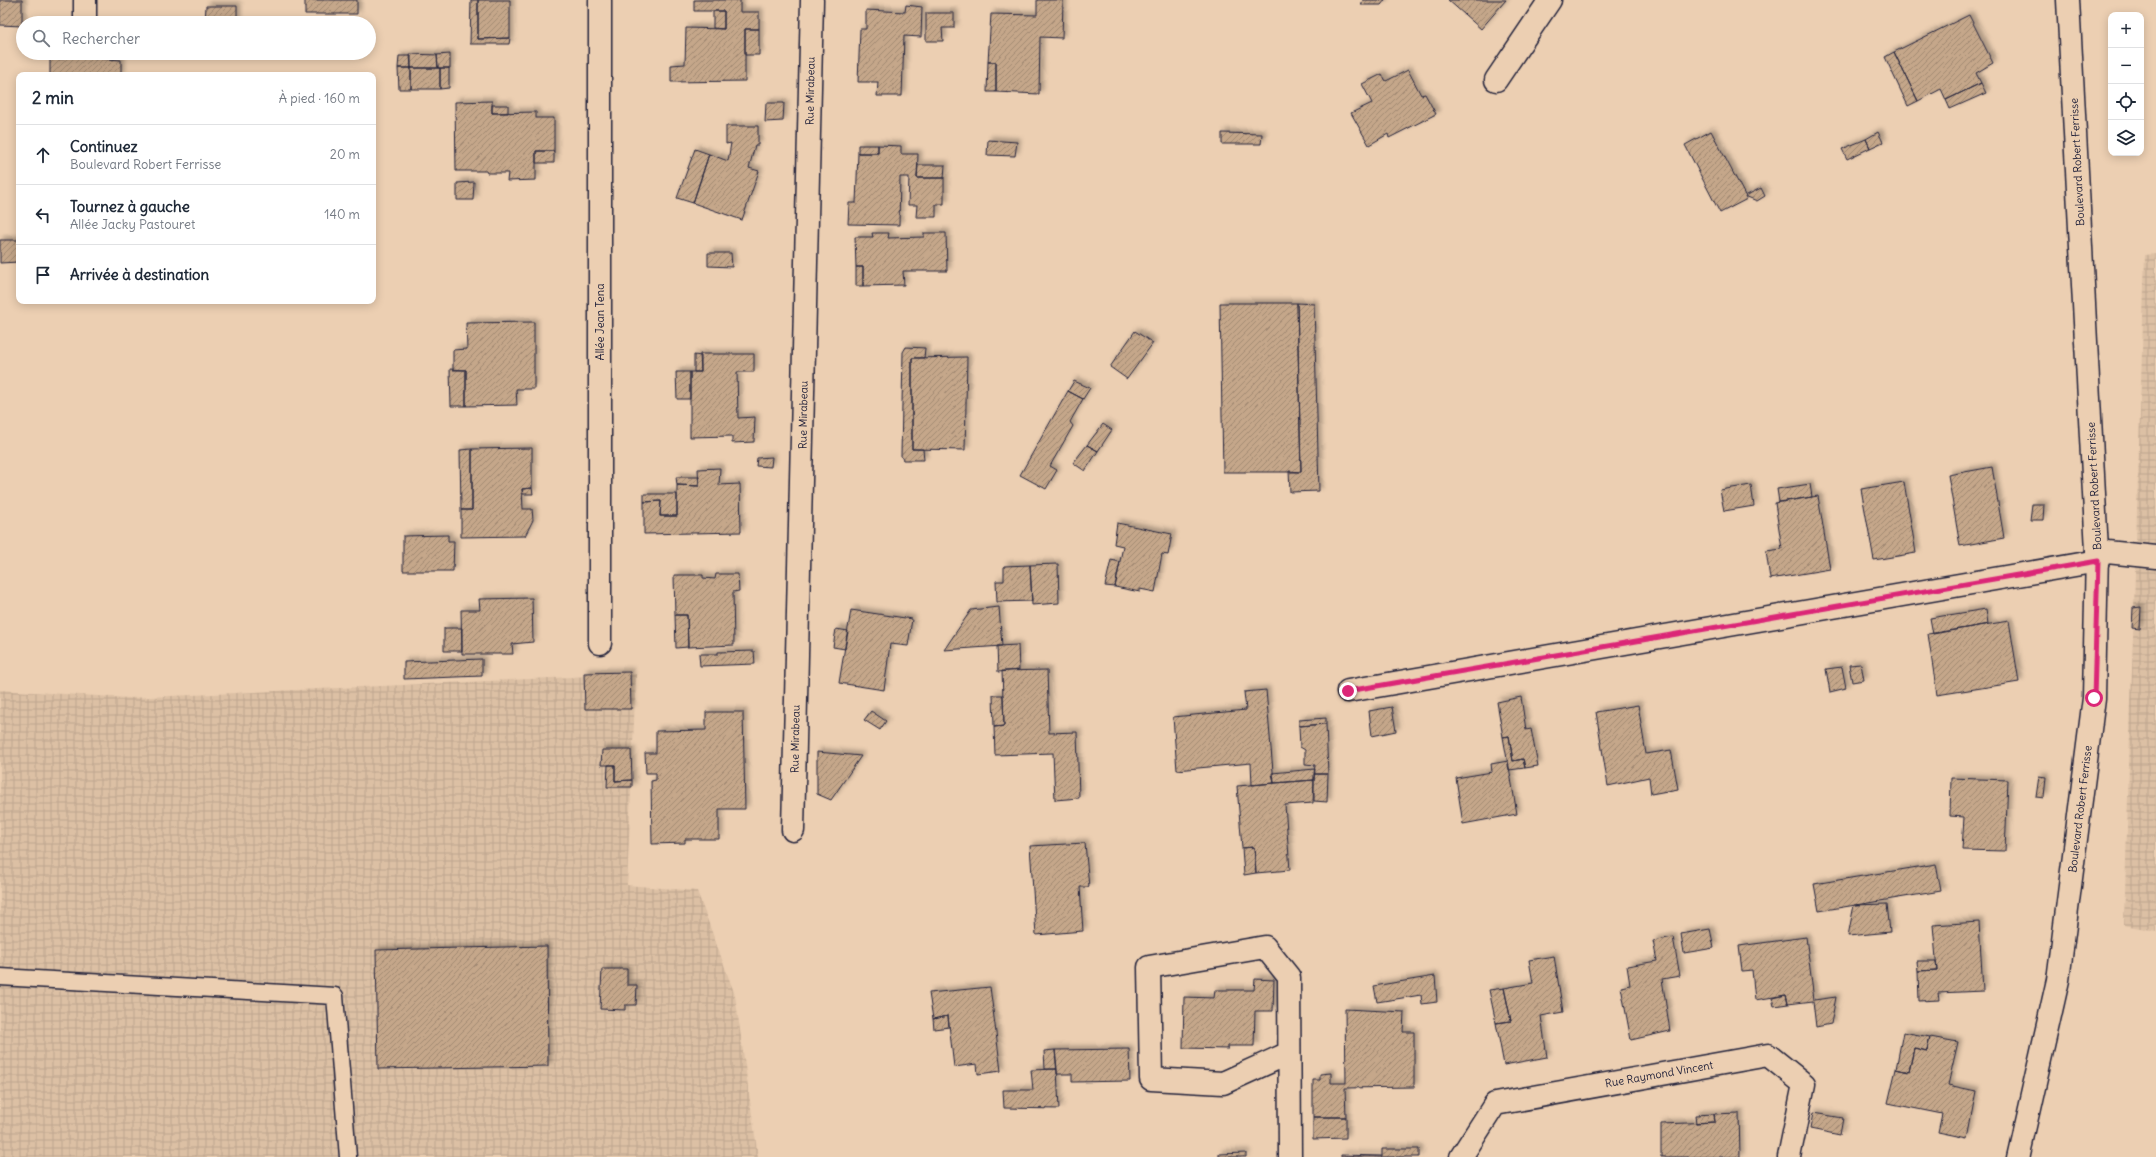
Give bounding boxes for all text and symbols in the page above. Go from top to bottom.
map controls [2108,12,2144,156]
button: + [2108,12,2144,48]
search box [16,16,376,60]
icon: search [30,27,52,49]
text: Rechercher [62,29,140,48]
button: − [2108,48,2144,84]
street label: Rue Mirabeau [802,56,818,125]
button: locate [2108,84,2144,120]
text: 2 min [32,87,74,109]
text: À pied · 160 m [279,90,360,107]
street label: Boulevard Robert Ferrisse [2067,98,2087,226]
button: layers [2108,120,2144,156]
text: Continuez [70,137,138,156]
icon: ahead [32,144,54,166]
text: 20 m [330,146,360,163]
text: Boulevard Robert Ferrisse [70,156,221,173]
text: Tournez à gauche [70,197,190,216]
icon: left [32,204,54,226]
text: 140 m [324,206,360,223]
text: Allée Jacky Pastouret [70,216,195,233]
icon: arrive [32,264,54,286]
text: Arrivée à destination [70,265,209,284]
street label: Allée Jean Tena [593,284,607,360]
street label: Rue Mirabeau [795,380,811,449]
street label: Boulevard Robert Ferrisse [2084,422,2104,550]
route end [1339,682,1357,700]
route start [2085,689,2103,707]
street label: Rue Mirabeau [787,704,803,773]
street label: Boulevard Robert Ferrisse [2065,745,2095,873]
street label: Rue Raymond Vincent [1604,1058,1714,1090]

